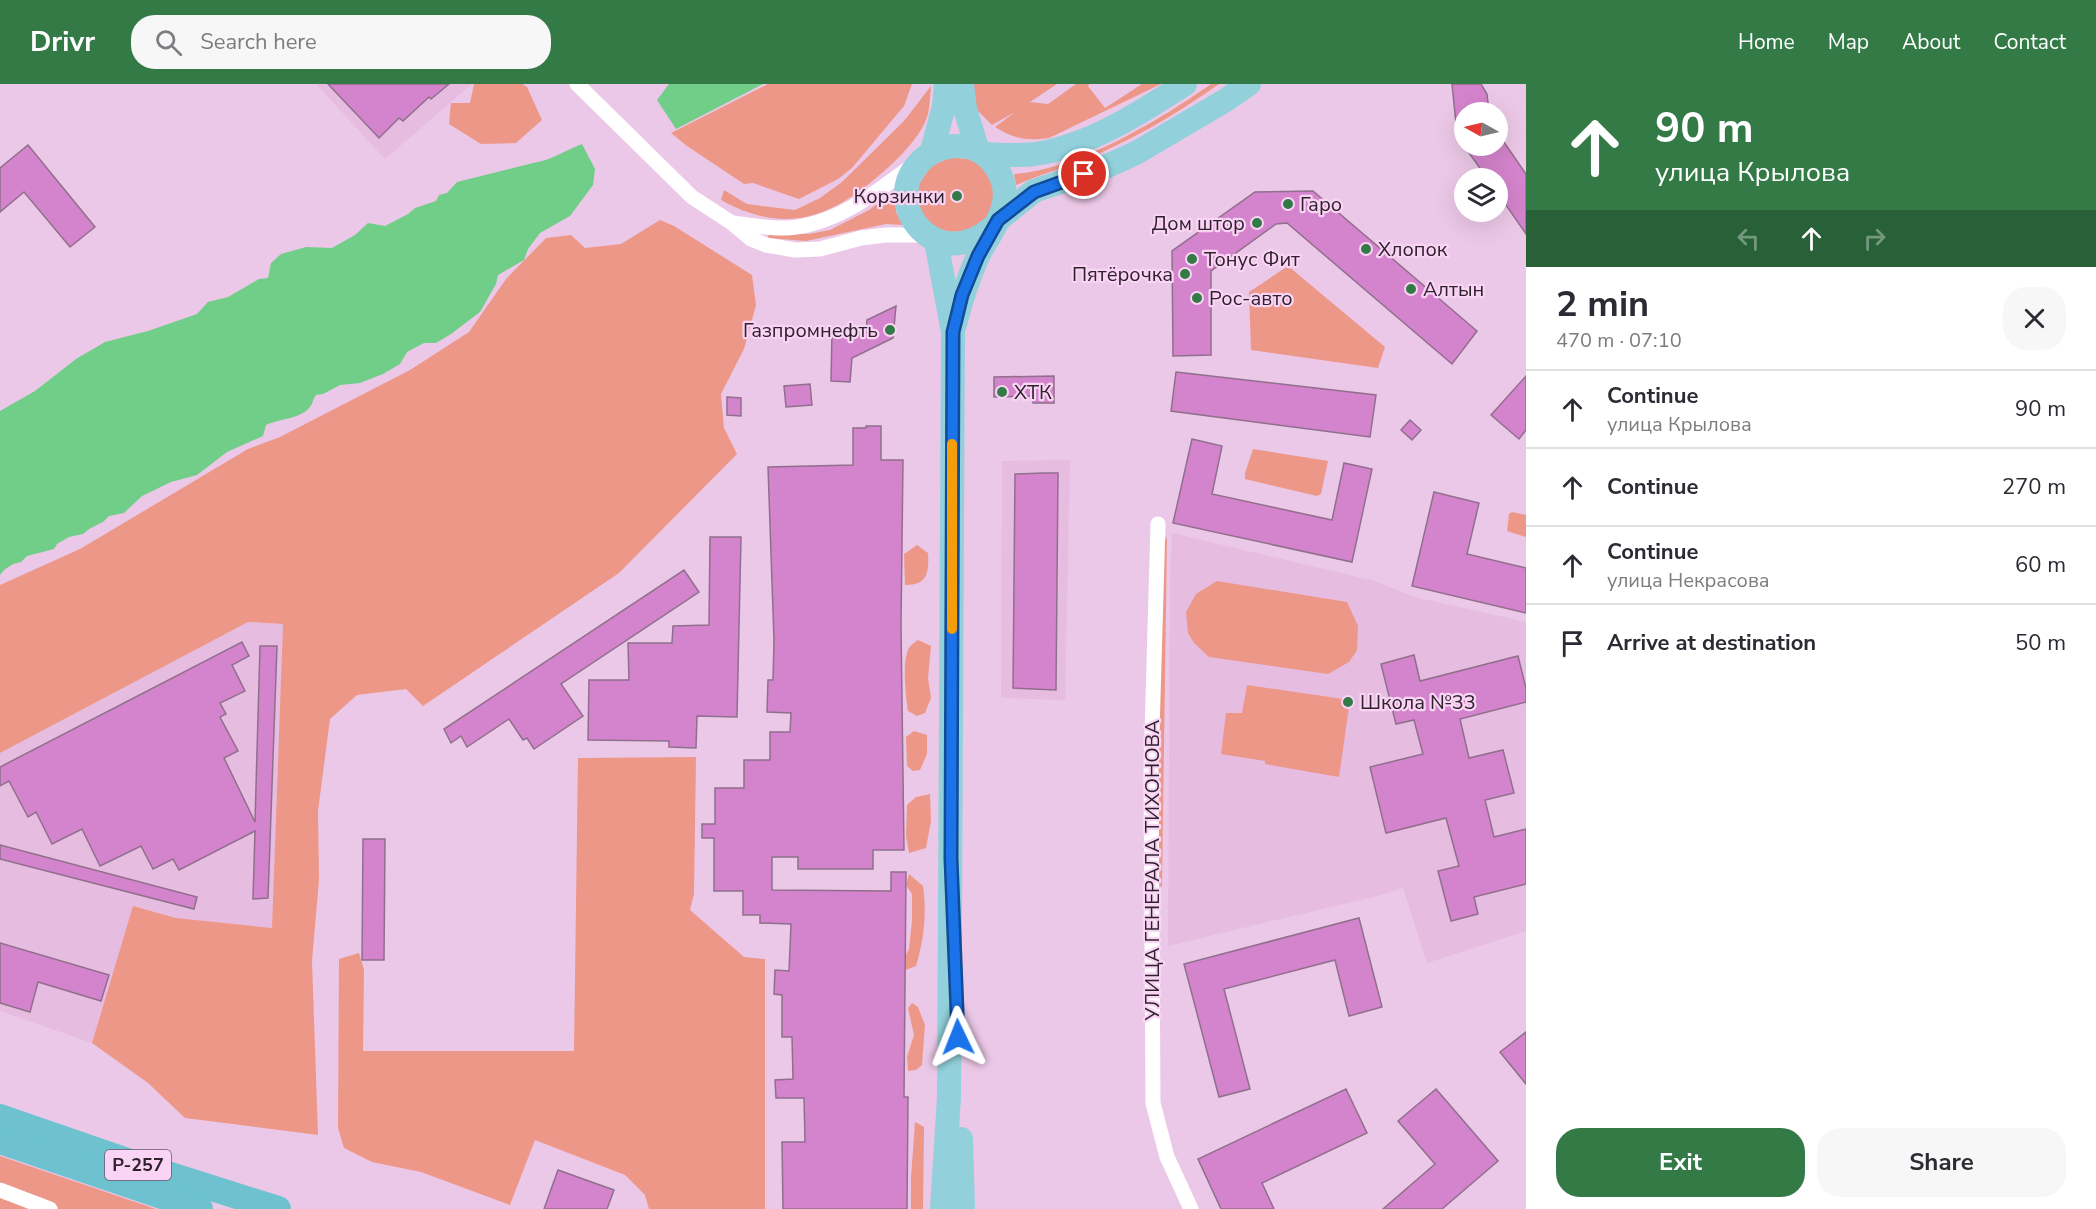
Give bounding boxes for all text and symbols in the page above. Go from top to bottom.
search box [131,15,551,69]
text: Drivr [30,23,95,61]
icon: search [152,26,185,59]
text: Search here [200,27,317,57]
text: Home [1738,28,1795,56]
text: Map [1828,28,1869,56]
text: About [1902,28,1960,56]
text: Contact [1993,28,2066,56]
text: 90 m [1655,100,1754,157]
north arrow [1454,102,1508,156]
map controls [1454,102,1508,222]
icon: ahead [1556,108,1634,186]
pin [1058,148,1109,199]
text: улица Крылова [1655,154,1850,191]
icon: arrive [1067,157,1100,190]
button: layers [1454,168,1508,222]
place label: Корзинки [854,183,945,210]
marker: Корзинки [950,189,964,203]
place label: Гаро [1300,191,1342,218]
marker: Гаро [1281,197,1295,211]
place label: Дом штор [1152,210,1245,237]
marker: Дом штор [1250,216,1264,230]
icon: left [1732,222,1765,255]
icon: ahead [1795,222,1828,255]
icon: right [1858,222,1891,255]
place label: Хлопок [1378,236,1448,263]
marker: Хлопок [1359,242,1373,256]
place label: Тонус Фит [1204,246,1300,273]
marker: Тонус Фит [1185,252,1199,266]
place label: Пятёрочка [1072,261,1173,288]
marker: Пятёрочка [1178,267,1192,281]
place label: Алтын [1423,276,1484,303]
text: 2 min [1556,280,1649,329]
marker: Алтын [1404,282,1418,296]
place label: Рос-авто [1209,285,1293,312]
button: close [2003,287,2066,350]
marker: Рос-авто [1190,291,1204,305]
place label: Газпромнефть [743,317,878,344]
marker: Газпромнефть [883,323,897,337]
text: 470 m · 07:10 [1556,327,1682,354]
place label: ХТК [1014,379,1052,406]
text: Continue [1607,381,1698,411]
marker: ХТК [995,385,1009,399]
icon: ahead [1556,393,1589,426]
text: 90 m [2015,394,2066,424]
text: улица Крылова [1607,411,1752,438]
icon: ahead [1556,471,1589,504]
text: Continue [1607,472,1698,502]
text: 270 m [2002,472,2066,502]
text: Continue [1607,537,1698,567]
icon: ahead [1556,549,1589,582]
text: 60 m [2015,550,2066,580]
text: улица Некрасова [1607,567,1770,594]
icon: arrive [1556,627,1589,660]
text: Arrive at destination [1607,628,1816,658]
text: 50 m [2015,628,2066,658]
place label: Школа №33 [1360,689,1476,716]
marker: Школа №33 [1341,695,1355,709]
street label: УЛИЦА ГЕНЕРАЛА ТИХОНОВА [1139,719,1166,1021]
position arrow [926,1005,990,1069]
button: Exit [1556,1128,1805,1197]
button: Share [1817,1128,2066,1197]
road number: Р-257 [105,1150,171,1180]

